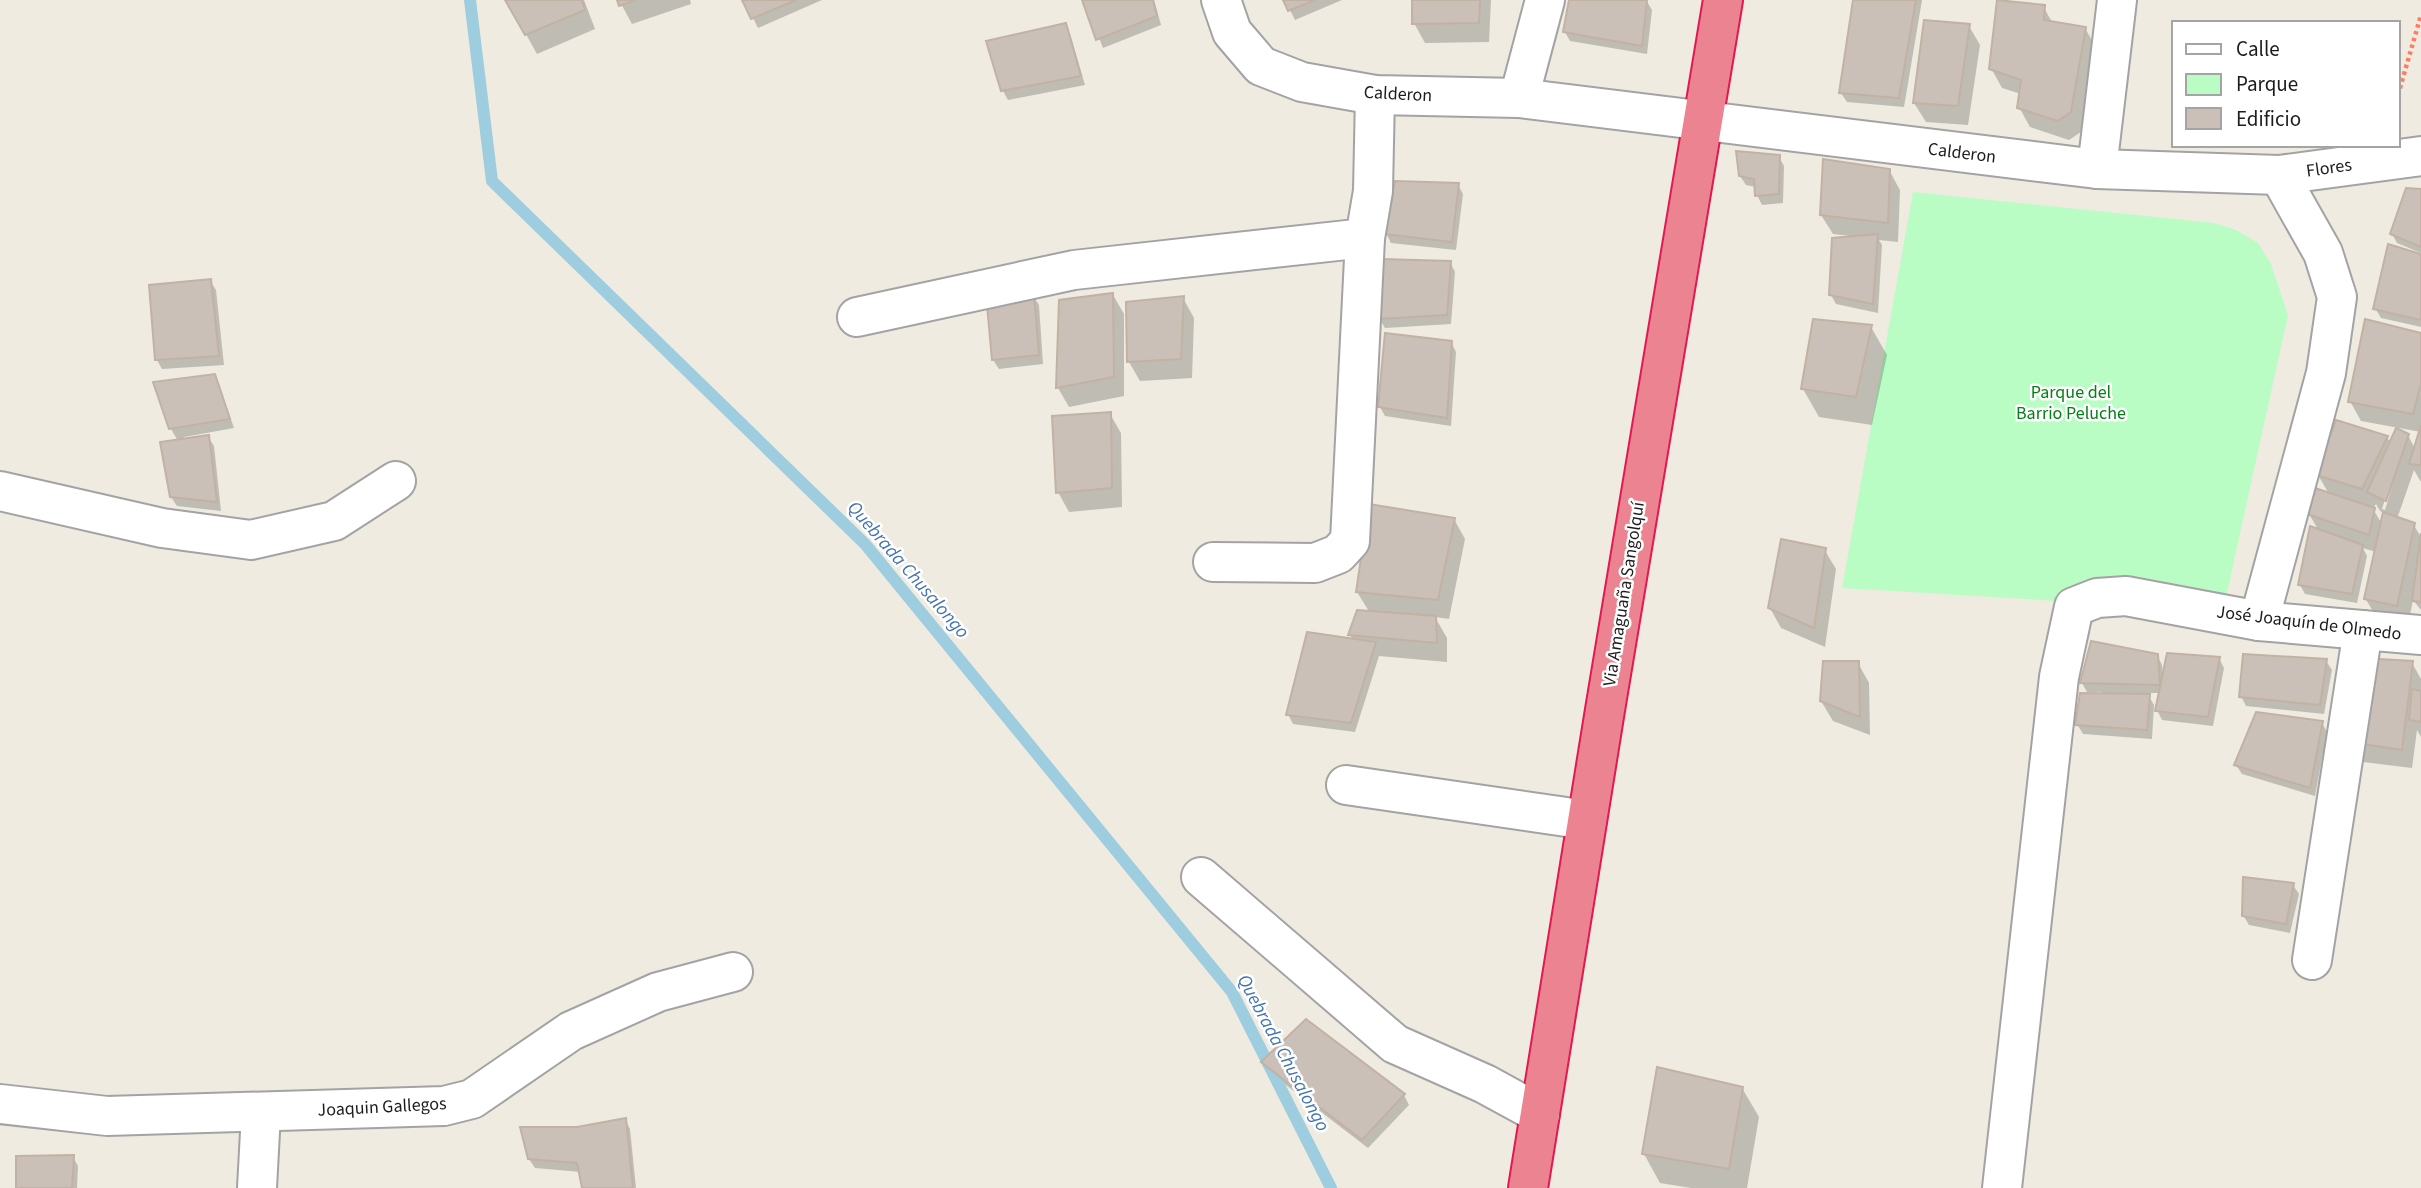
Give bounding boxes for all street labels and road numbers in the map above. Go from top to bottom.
street label: Calderon [1363,80,1433,108]
street label: Calderon [1926,136,1998,170]
street label: Flores [2305,152,2353,184]
street label: Via Amaguaña Sangolquí [1597,499,1651,688]
street label: José Joaquín de Olmedo [2215,599,2403,647]
street label: Joaquin Gallegos [317,1091,447,1123]

